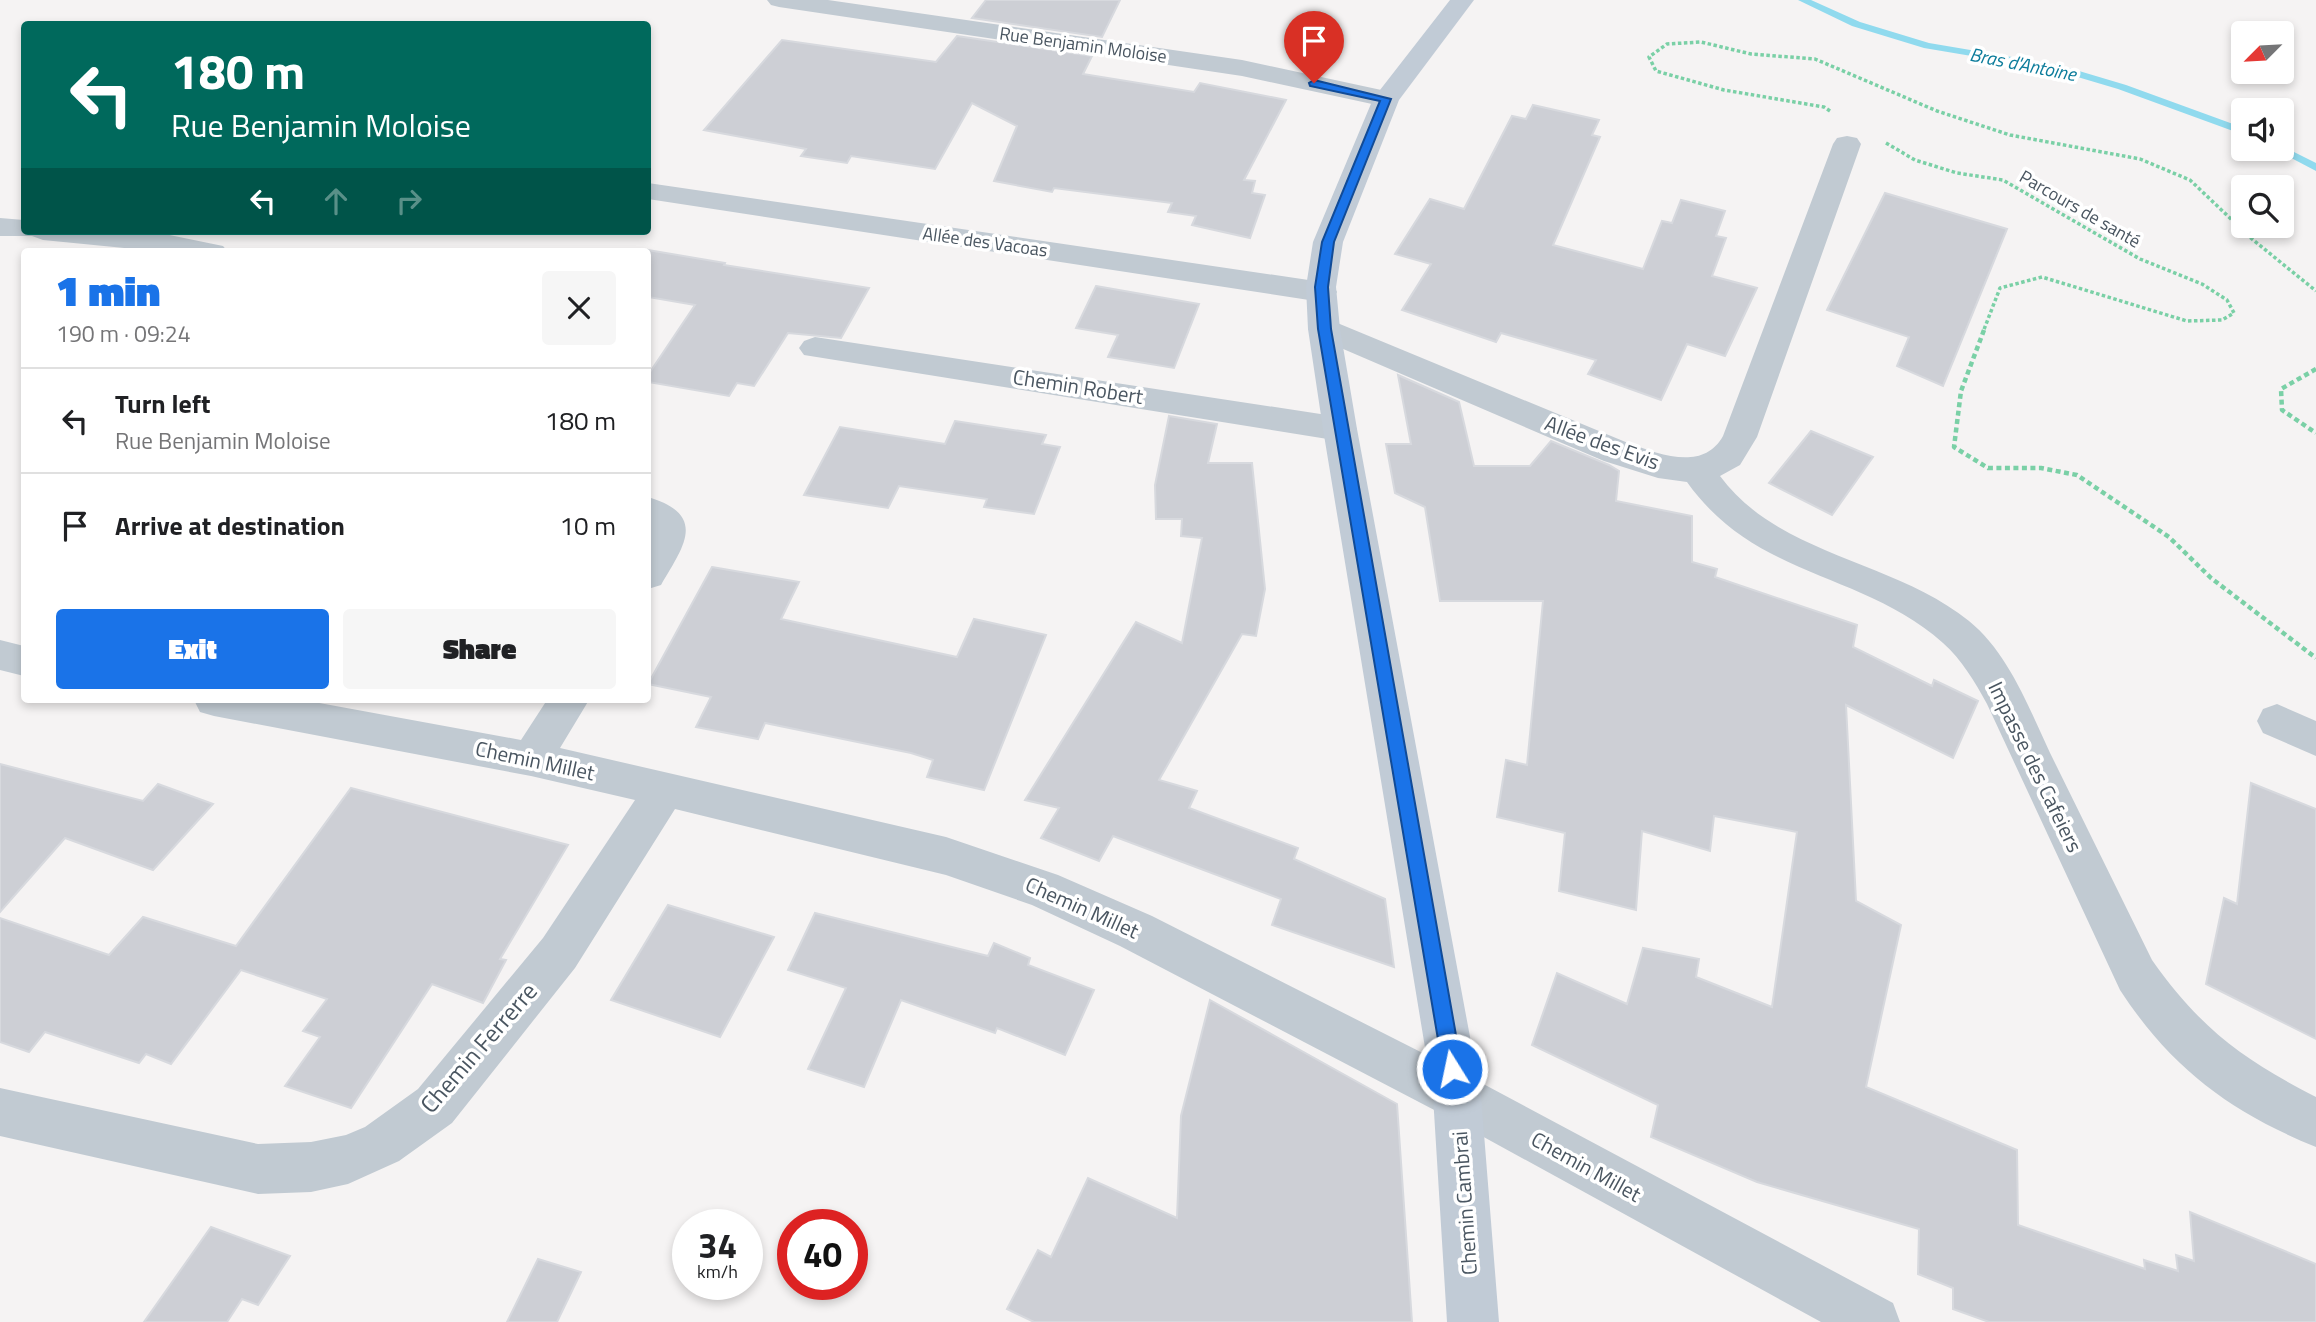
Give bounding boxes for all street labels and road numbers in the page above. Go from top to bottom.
street label: Rue Benjamin Moloise [998,19,1168,70]
street label: Parcours de santé [2015,163,2146,254]
street label: Allée des Vacoas [921,219,1049,264]
street label: Chemin Robert [1011,360,1146,412]
street label: Allée des Evis [1540,407,1664,478]
street label: Impasse des Cafeiers [1981,676,2091,857]
street label: Chemin Millet [473,732,598,788]
street label: Chemin Millet [1021,868,1145,947]
street label: Chemin Ferrerre [411,974,545,1121]
street label: Chemin Millet [1526,1123,1648,1210]
street label: Chemin Cambrai [1443,1130,1485,1276]

